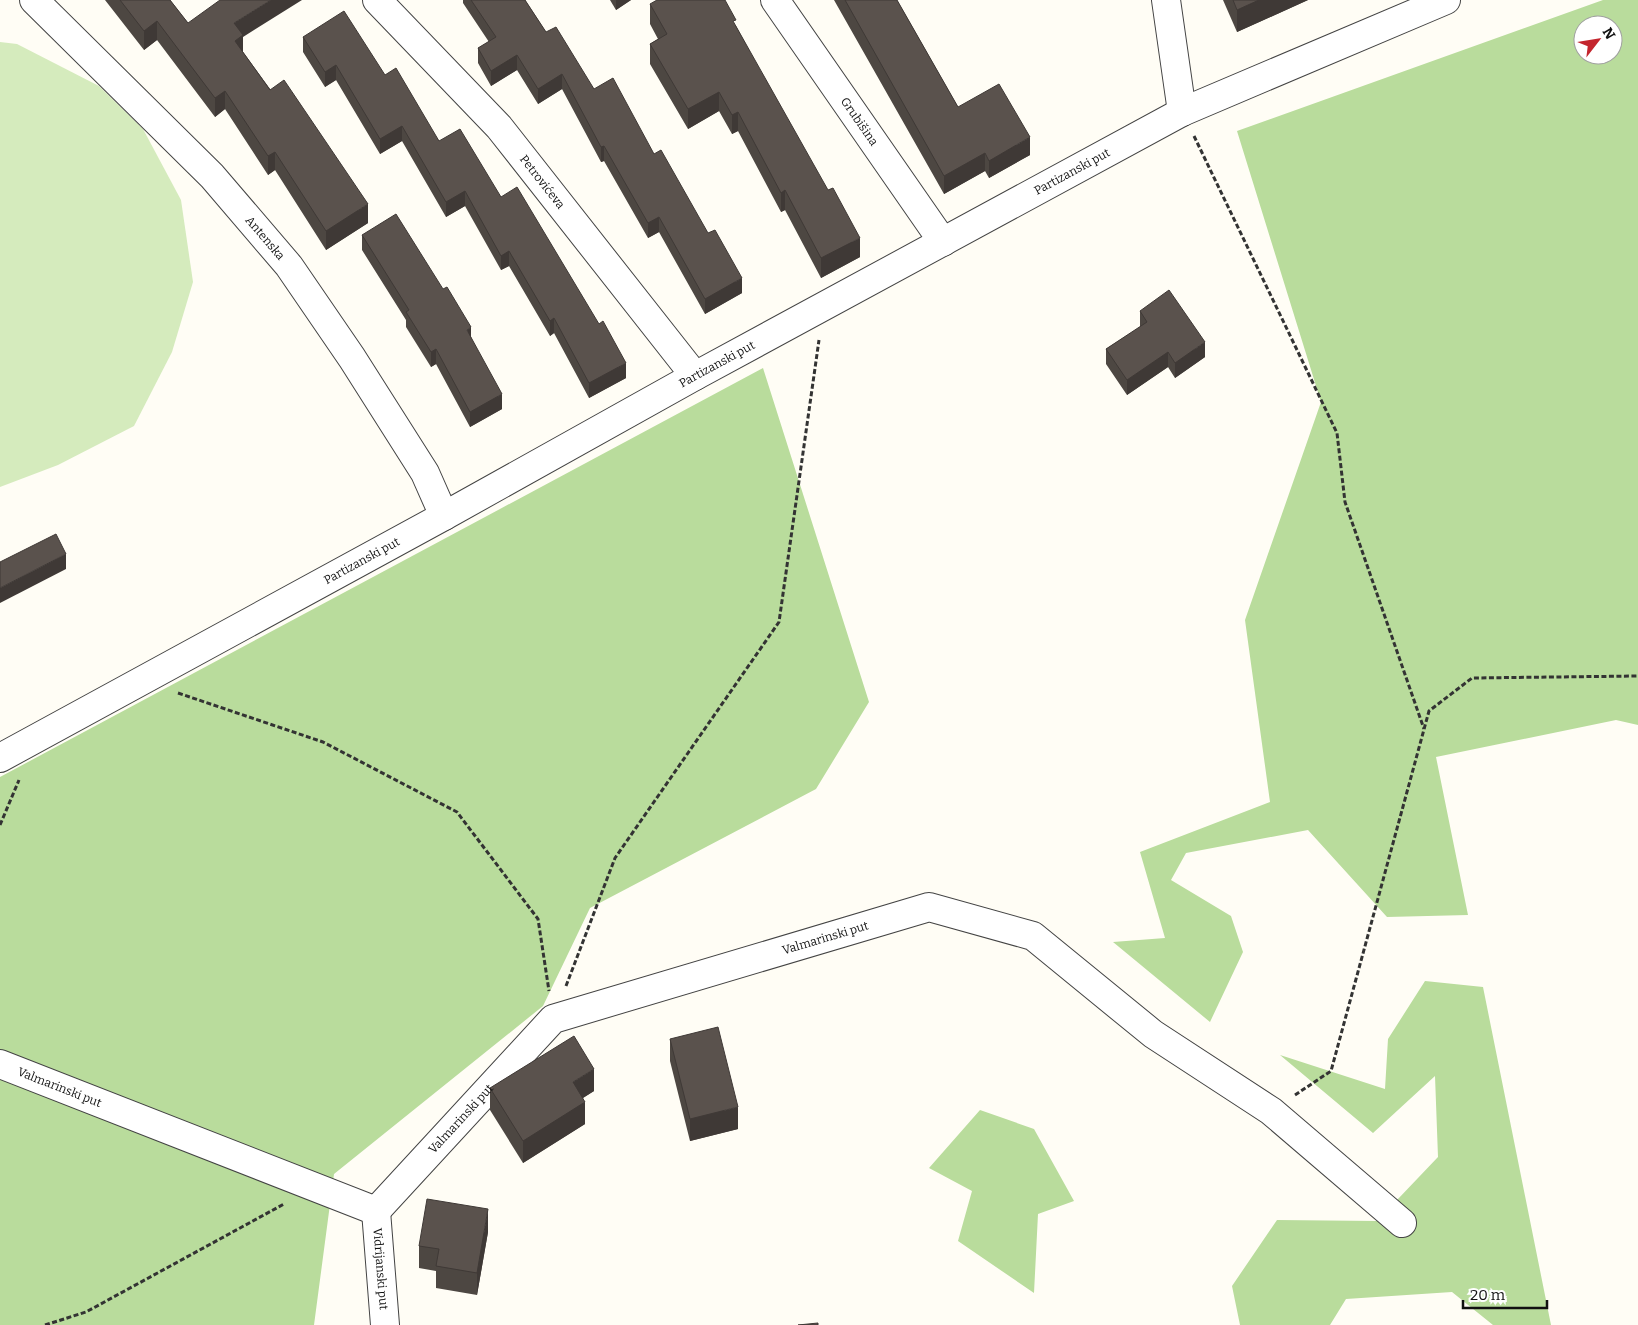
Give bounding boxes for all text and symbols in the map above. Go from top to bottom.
north arrow [1573,15,1623,65]
text: N [1599,25,1619,43]
street label: Grubišina [838,95,881,149]
street label: Partizanski put [1032,145,1113,198]
street label: Petrovićeva [517,152,568,212]
street label: Antenska [243,213,288,263]
street label: Partizanski put [677,338,758,390]
street label: Partizanski put [322,534,403,587]
street label: Valmarinski put [781,918,871,957]
street label: Valmarinski put [16,1065,104,1110]
street label: Valmarinski put [426,1081,497,1156]
street label: Vidrijanski put [370,1227,391,1311]
scale bar [1463,1278,1547,1310]
text: 20 m [1470,1286,1506,1304]

